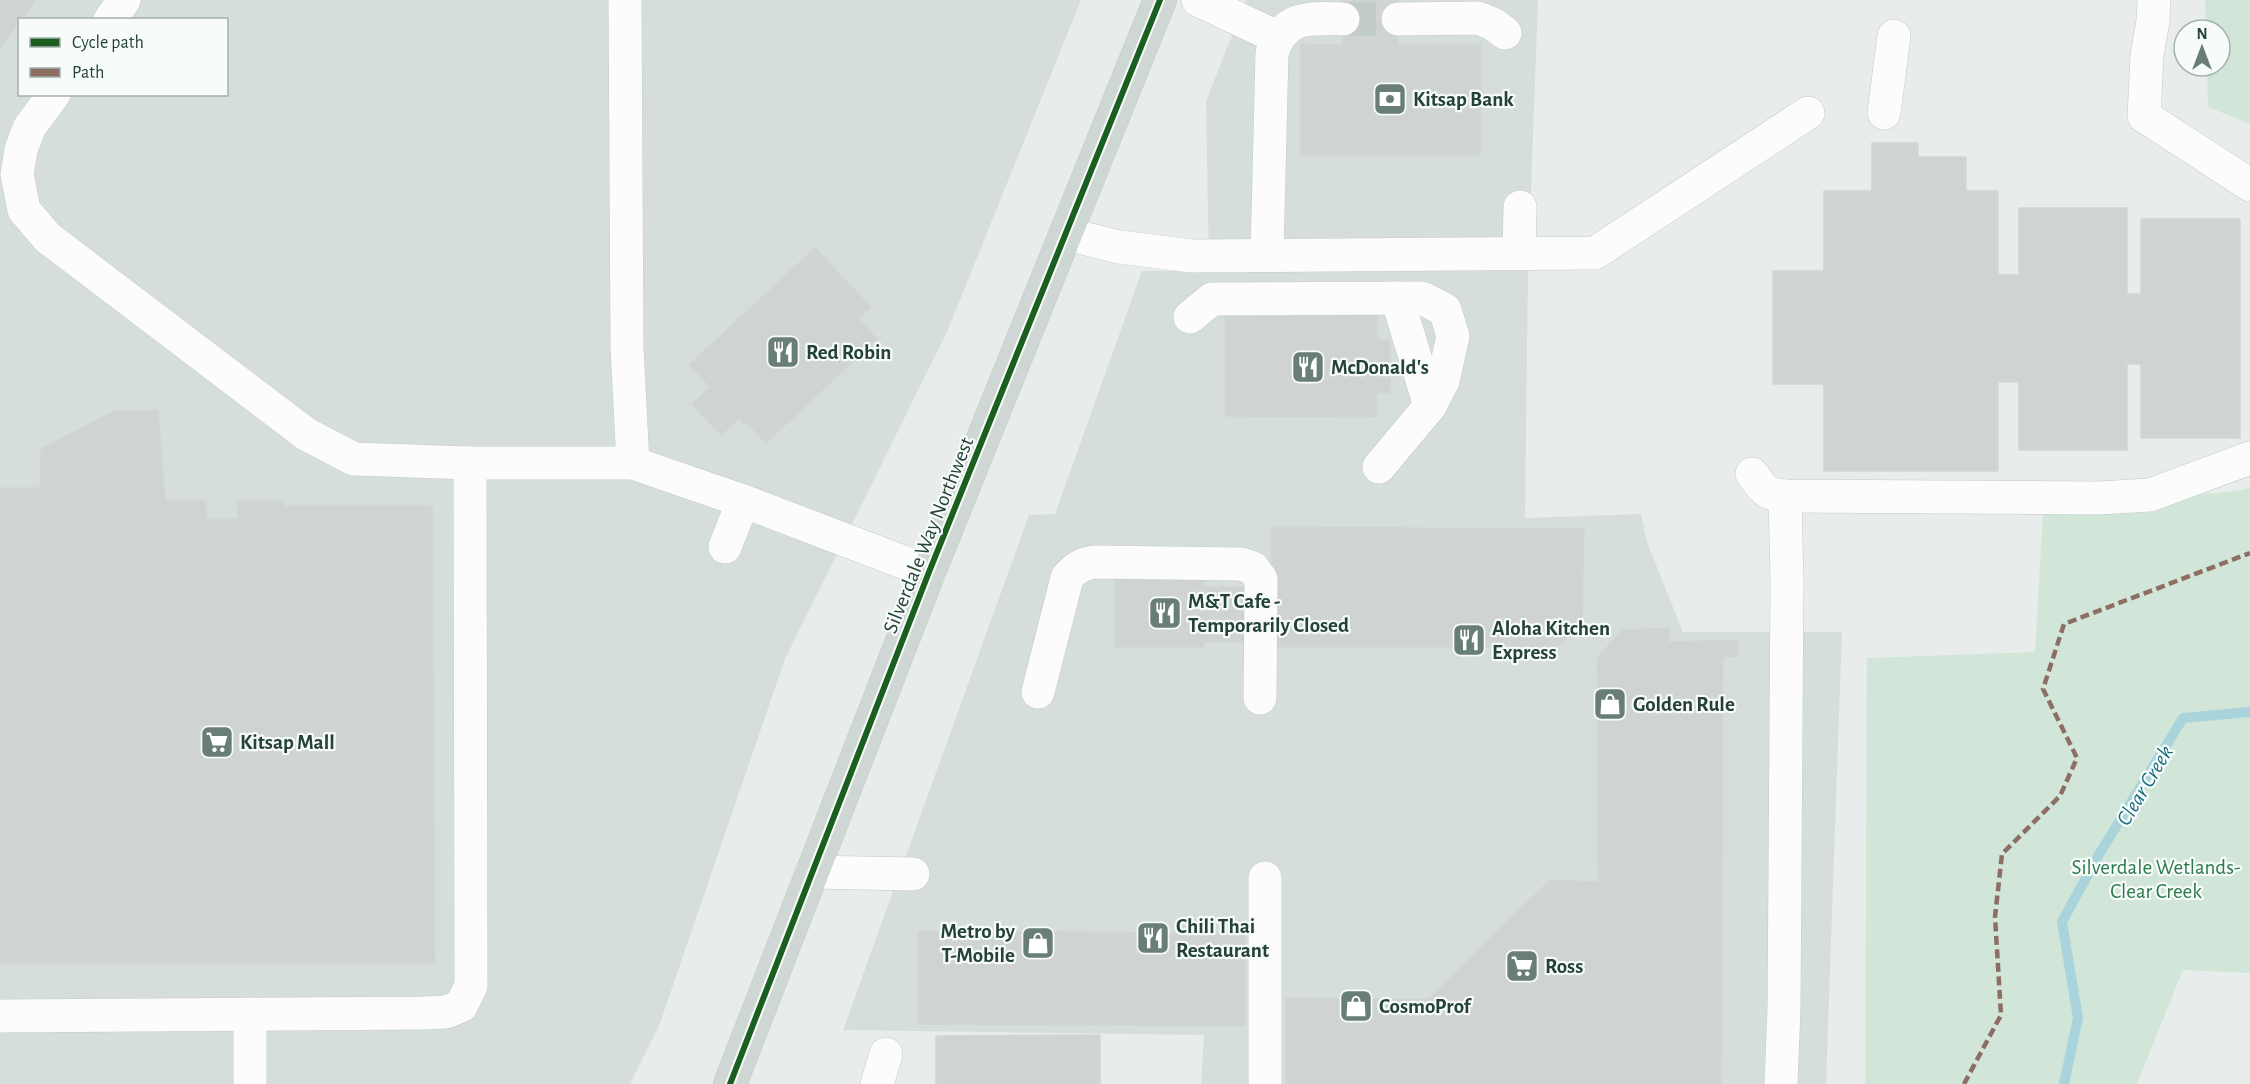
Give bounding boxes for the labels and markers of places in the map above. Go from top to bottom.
bank icon: Kitsap Bank [1372,81,1408,117]
place label: Kitsap Bank [1413,89,1514,110]
restaurant icon: Red Robin [765,334,801,370]
place label: Red Robin [806,342,891,363]
restaurant icon: McDonald's [1290,349,1326,385]
place label: McDonald's [1331,357,1429,378]
place label: M&T Cafe - Temporarily Closed [1188,591,1349,636]
restaurant icon: M&T Cafe - Temporarily Closed [1147,595,1183,631]
place label: Aloha Kitchen Express [1492,618,1610,663]
restaurant icon: Aloha Kitchen Express [1451,622,1487,658]
shop icon: Golden Rule [1592,686,1628,722]
place label: Golden Rule [1633,694,1735,715]
supermarket icon: Kitsap Mall [199,724,235,760]
place label: Kitsap Mall [240,732,335,753]
place label: Chili Thai Restaurant [1176,916,1269,961]
restaurant icon: Chili Thai Restaurant [1135,920,1171,956]
place label: Metro by T-Mobile [941,921,1016,966]
shop icon: Metro by T-Mobile [1020,925,1056,961]
supermarket icon: Ross [1504,948,1540,984]
place label: Ross [1545,956,1583,977]
shop icon: CosmoProf [1338,988,1374,1024]
place label: CosmoProf [1379,996,1473,1017]

